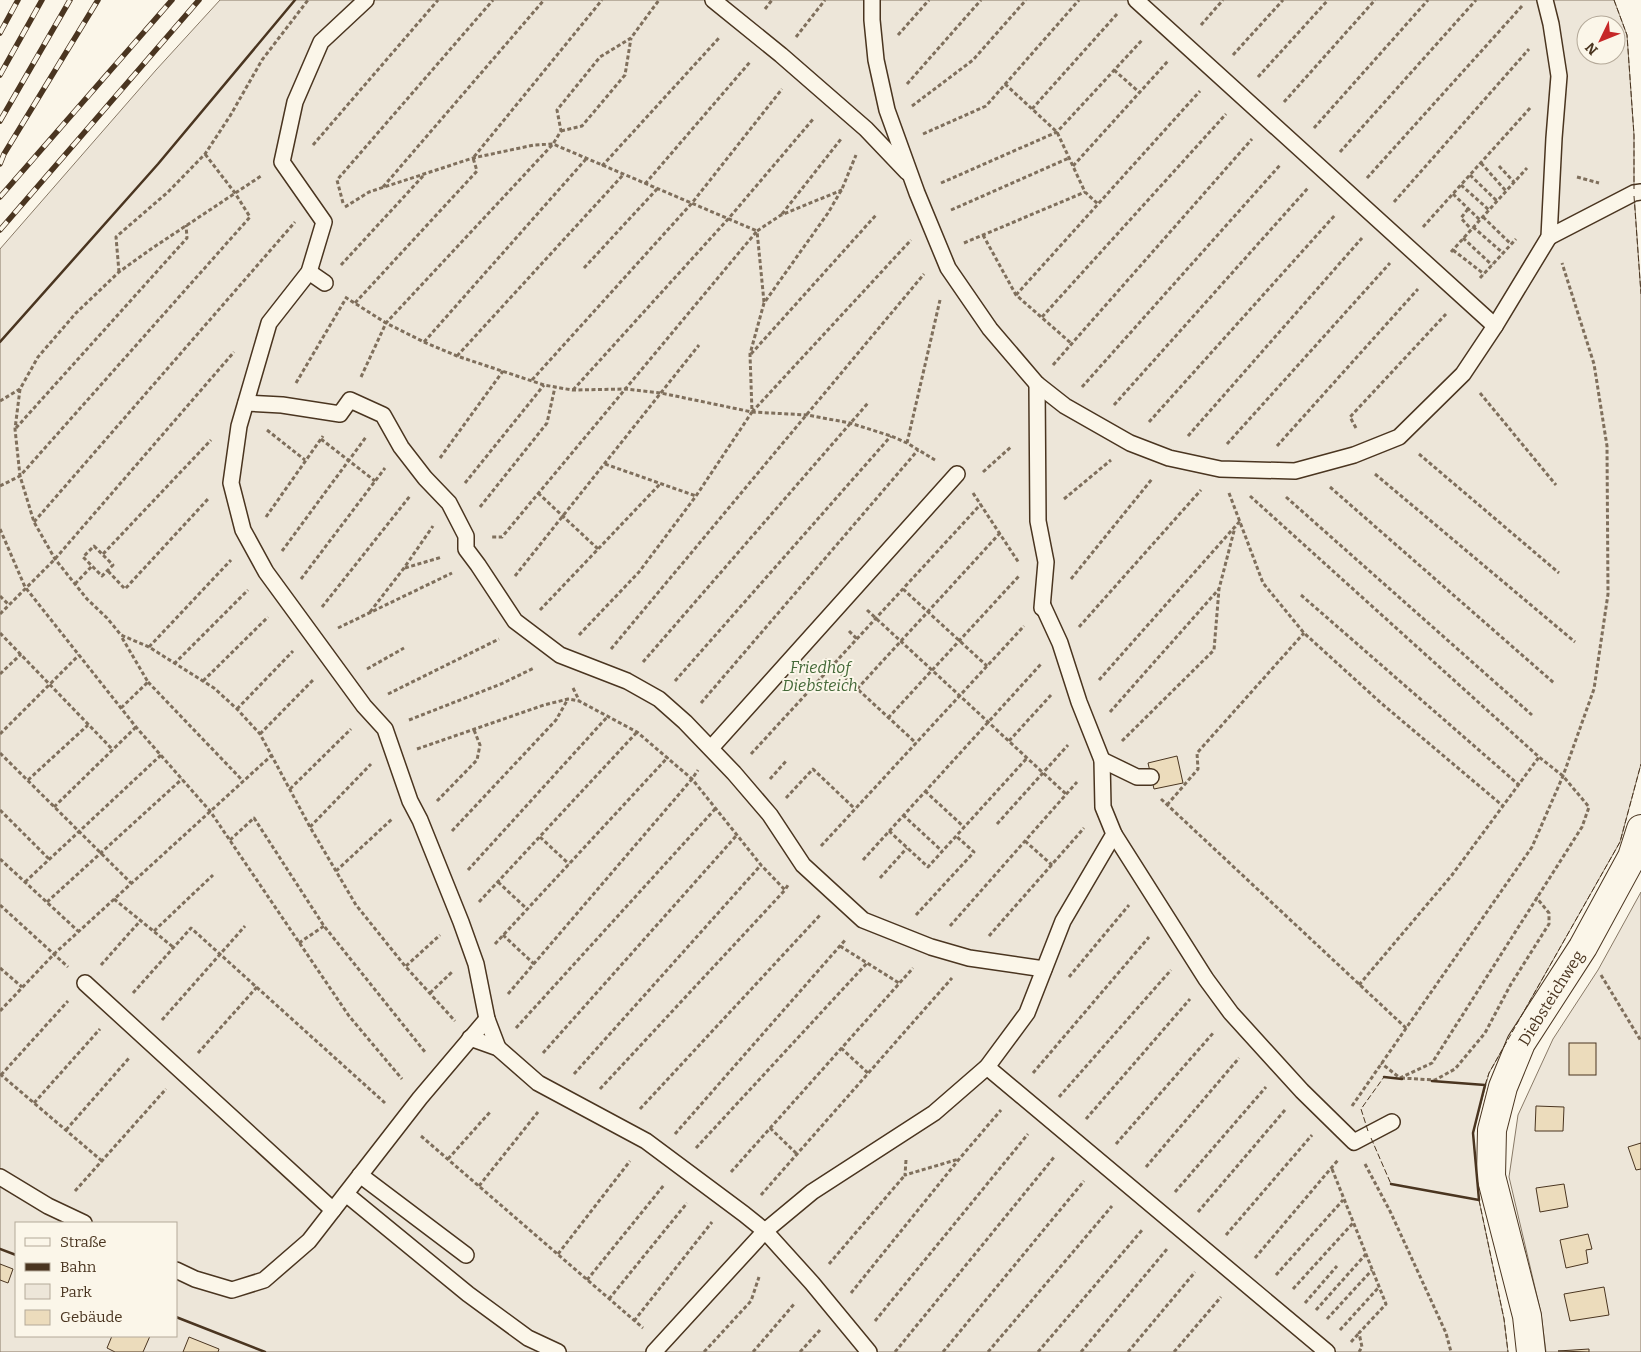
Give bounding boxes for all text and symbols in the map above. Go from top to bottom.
north arrow [1576,15,1626,65]
text: N [1582,39,1602,58]
park label: Friedhof Diebsteich [782,658,858,695]
street label: Diebsteichweg [1514,947,1588,1049]
legend [15,1222,178,1337]
text: Straße [60,1233,106,1251]
text: Bahn [60,1258,97,1276]
text: Park [60,1283,92,1301]
text: Gebäude [60,1308,123,1326]

